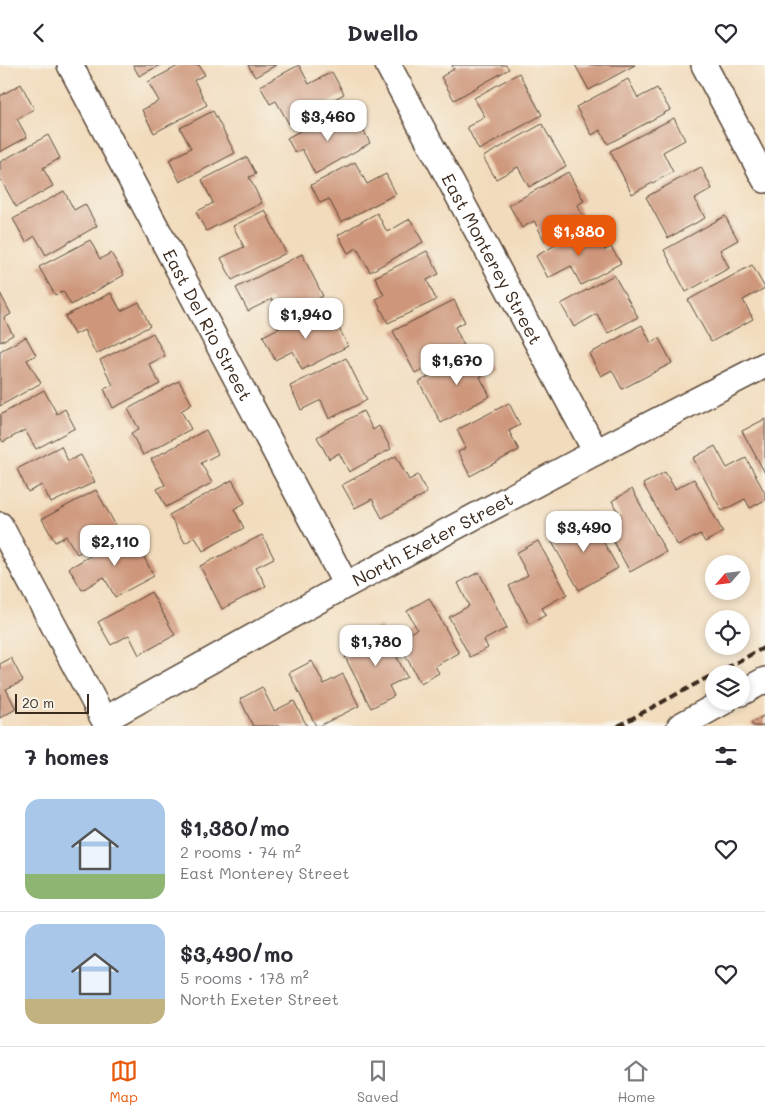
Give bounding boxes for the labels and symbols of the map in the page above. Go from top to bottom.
pin: $3,460 [287,99,369,142]
street label: East Monterey Street [436,169,548,349]
pin: $1,380 [538,215,620,257]
street label: East Del Rio Street [158,245,258,405]
pin: $1,940 [265,297,347,340]
pin: $1,670 [416,343,498,386]
street label: North Exeter Street [348,486,517,592]
pin: $3,490 [543,511,625,553]
pin: $2,110 [74,525,156,567]
north arrow [705,555,750,600]
pin: $1,780 [335,625,417,667]
scale bar [15,691,89,714]

